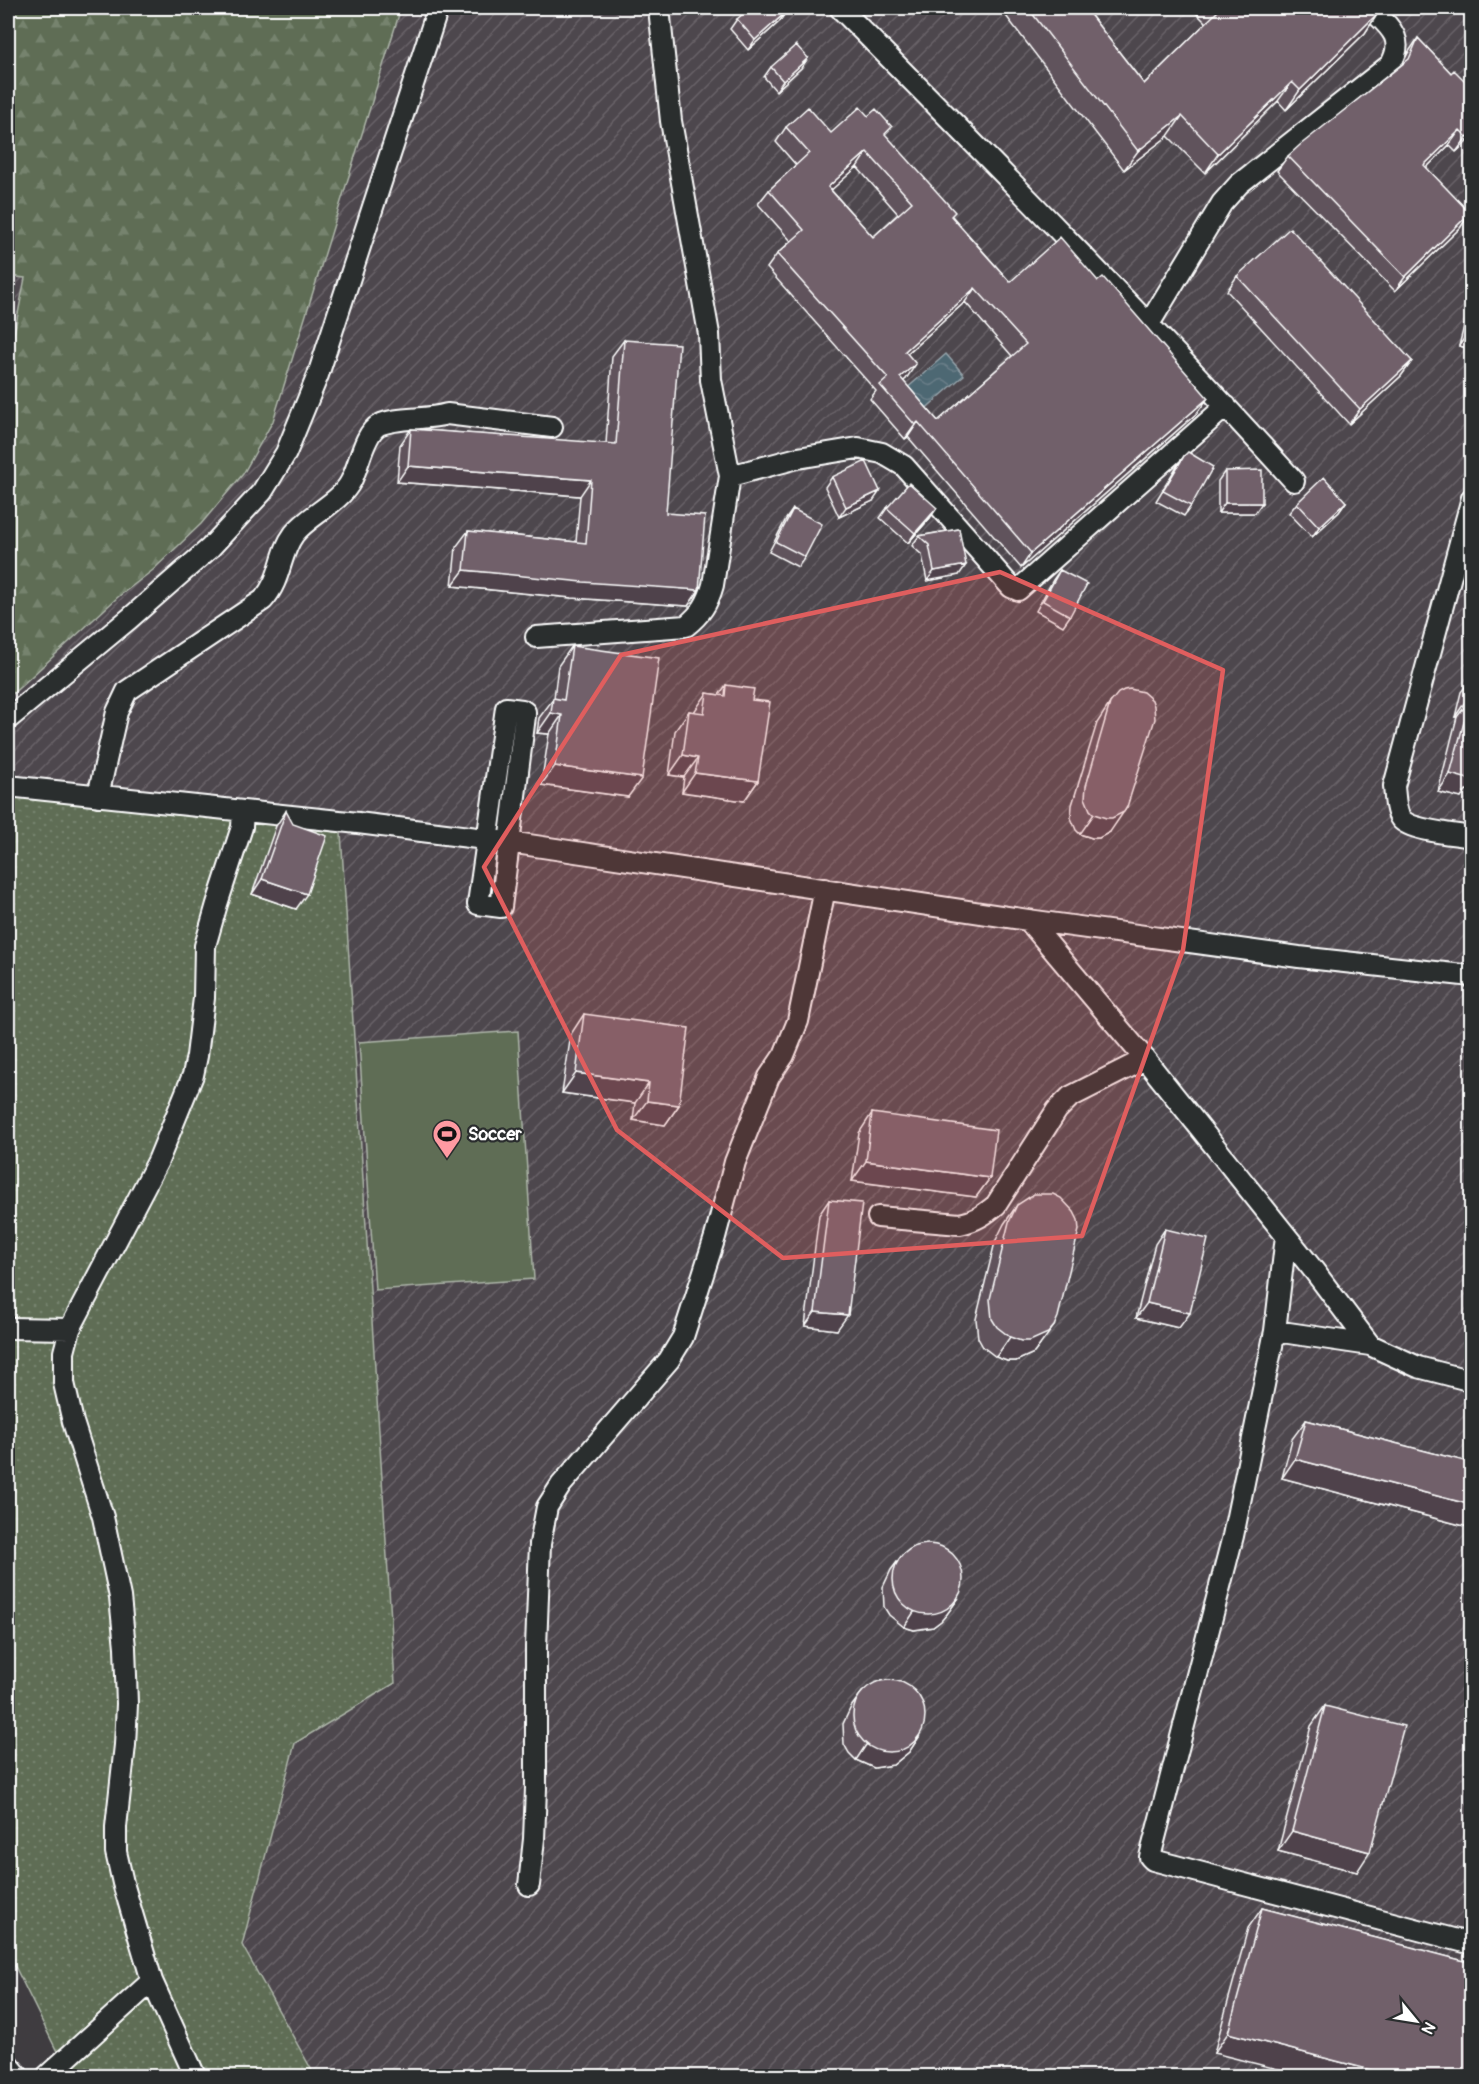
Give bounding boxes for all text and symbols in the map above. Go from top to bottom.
sports icon: Soccer [431,1118,463,1160]
place label: Soccer [468,1123,522,1146]
north arrow [1386,1991,1446,2051]
text: N [1417,2018,1439,2038]

